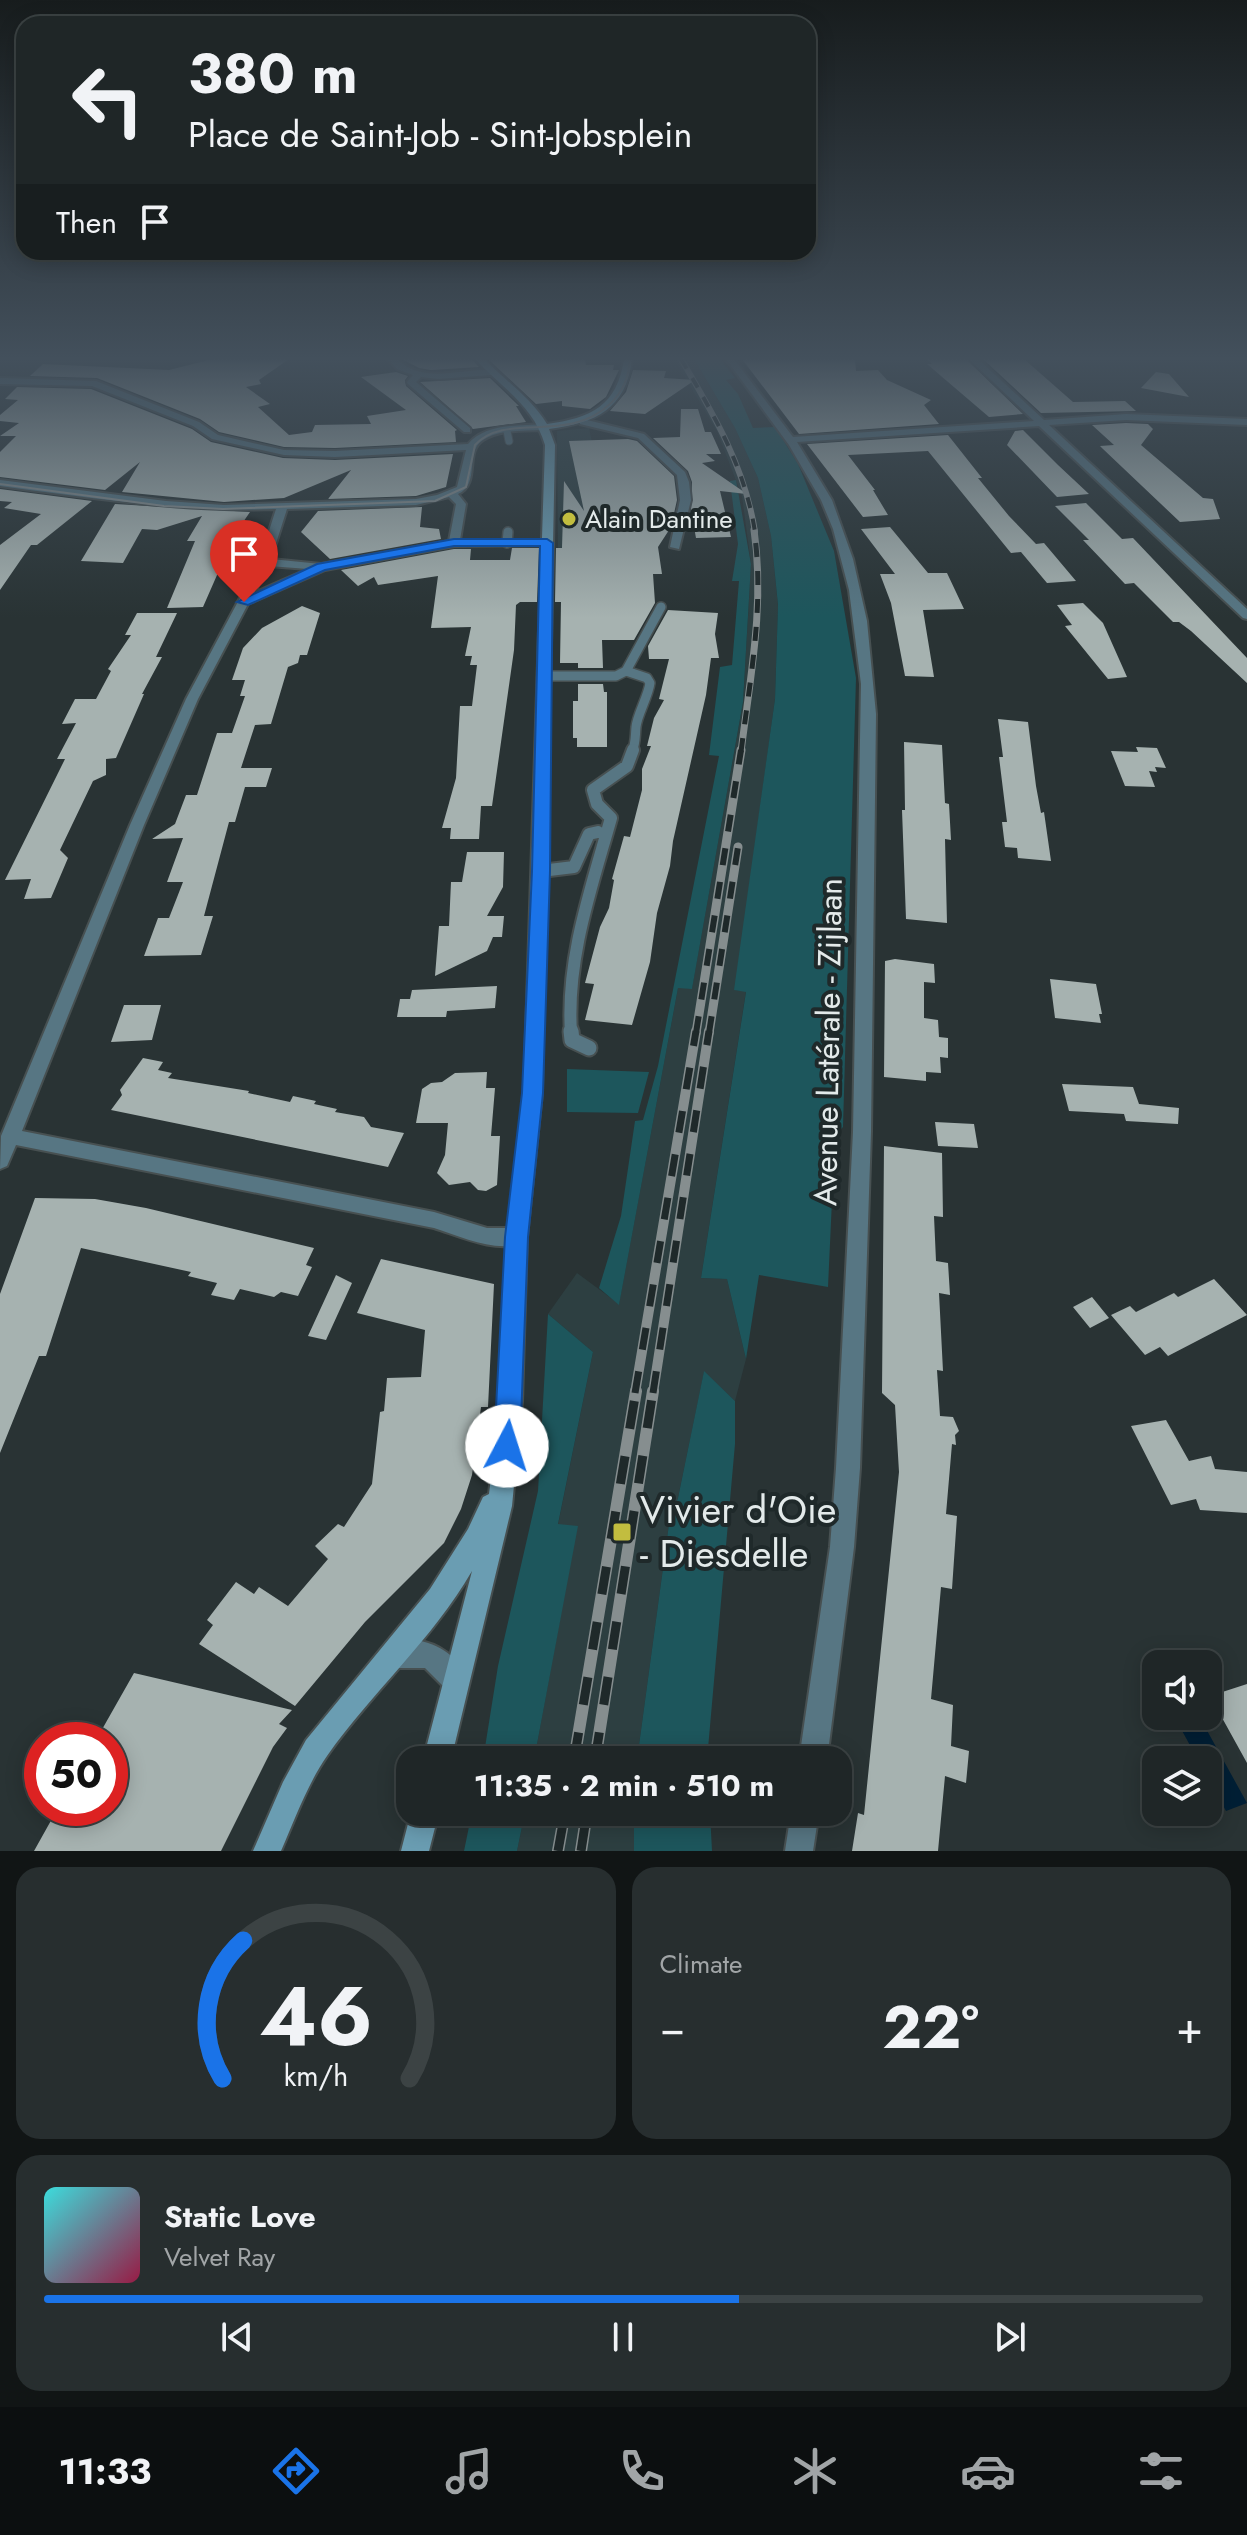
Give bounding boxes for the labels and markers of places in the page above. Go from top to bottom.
place label: Alain Dantine [585,500,733,538]
marker: Alain Dantine [560,510,578,528]
pin [210,520,278,602]
place label: Vivier d'Oie - Diesdelle [640,1482,836,1581]
marker: Vivier d'Oie - Diesdelle [611,1521,633,1543]

